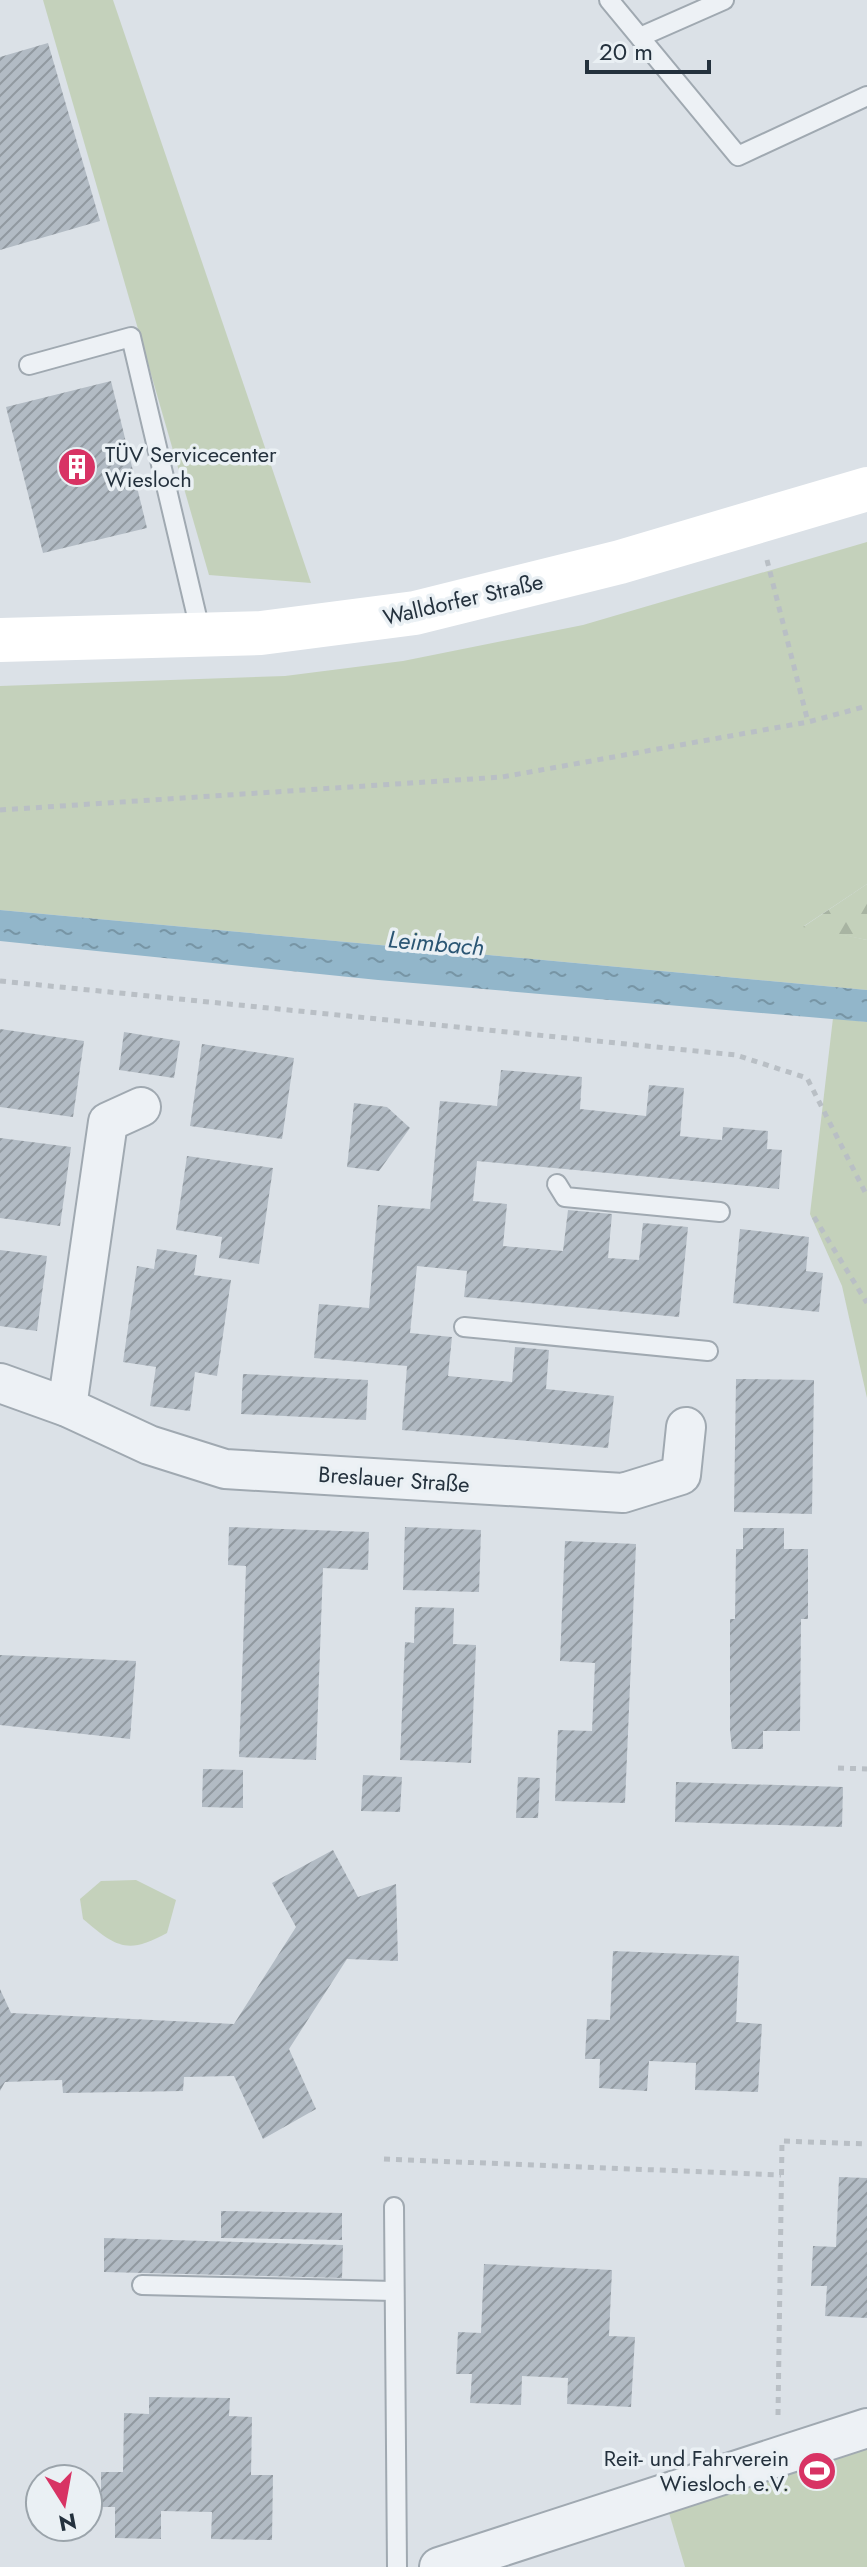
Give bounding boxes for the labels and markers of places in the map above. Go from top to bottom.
place label: TÜV Servicecenter Wiesloch [105,438,277,495]
building icon: TÜV Servicecenter Wiesloch [56,446,98,488]
place label: Reit- und Fahrverein Wiesloch e.V. [604,2442,789,2499]
sports icon: Reit- und Fahrverein Wiesloch e.V. [796,2450,838,2492]

